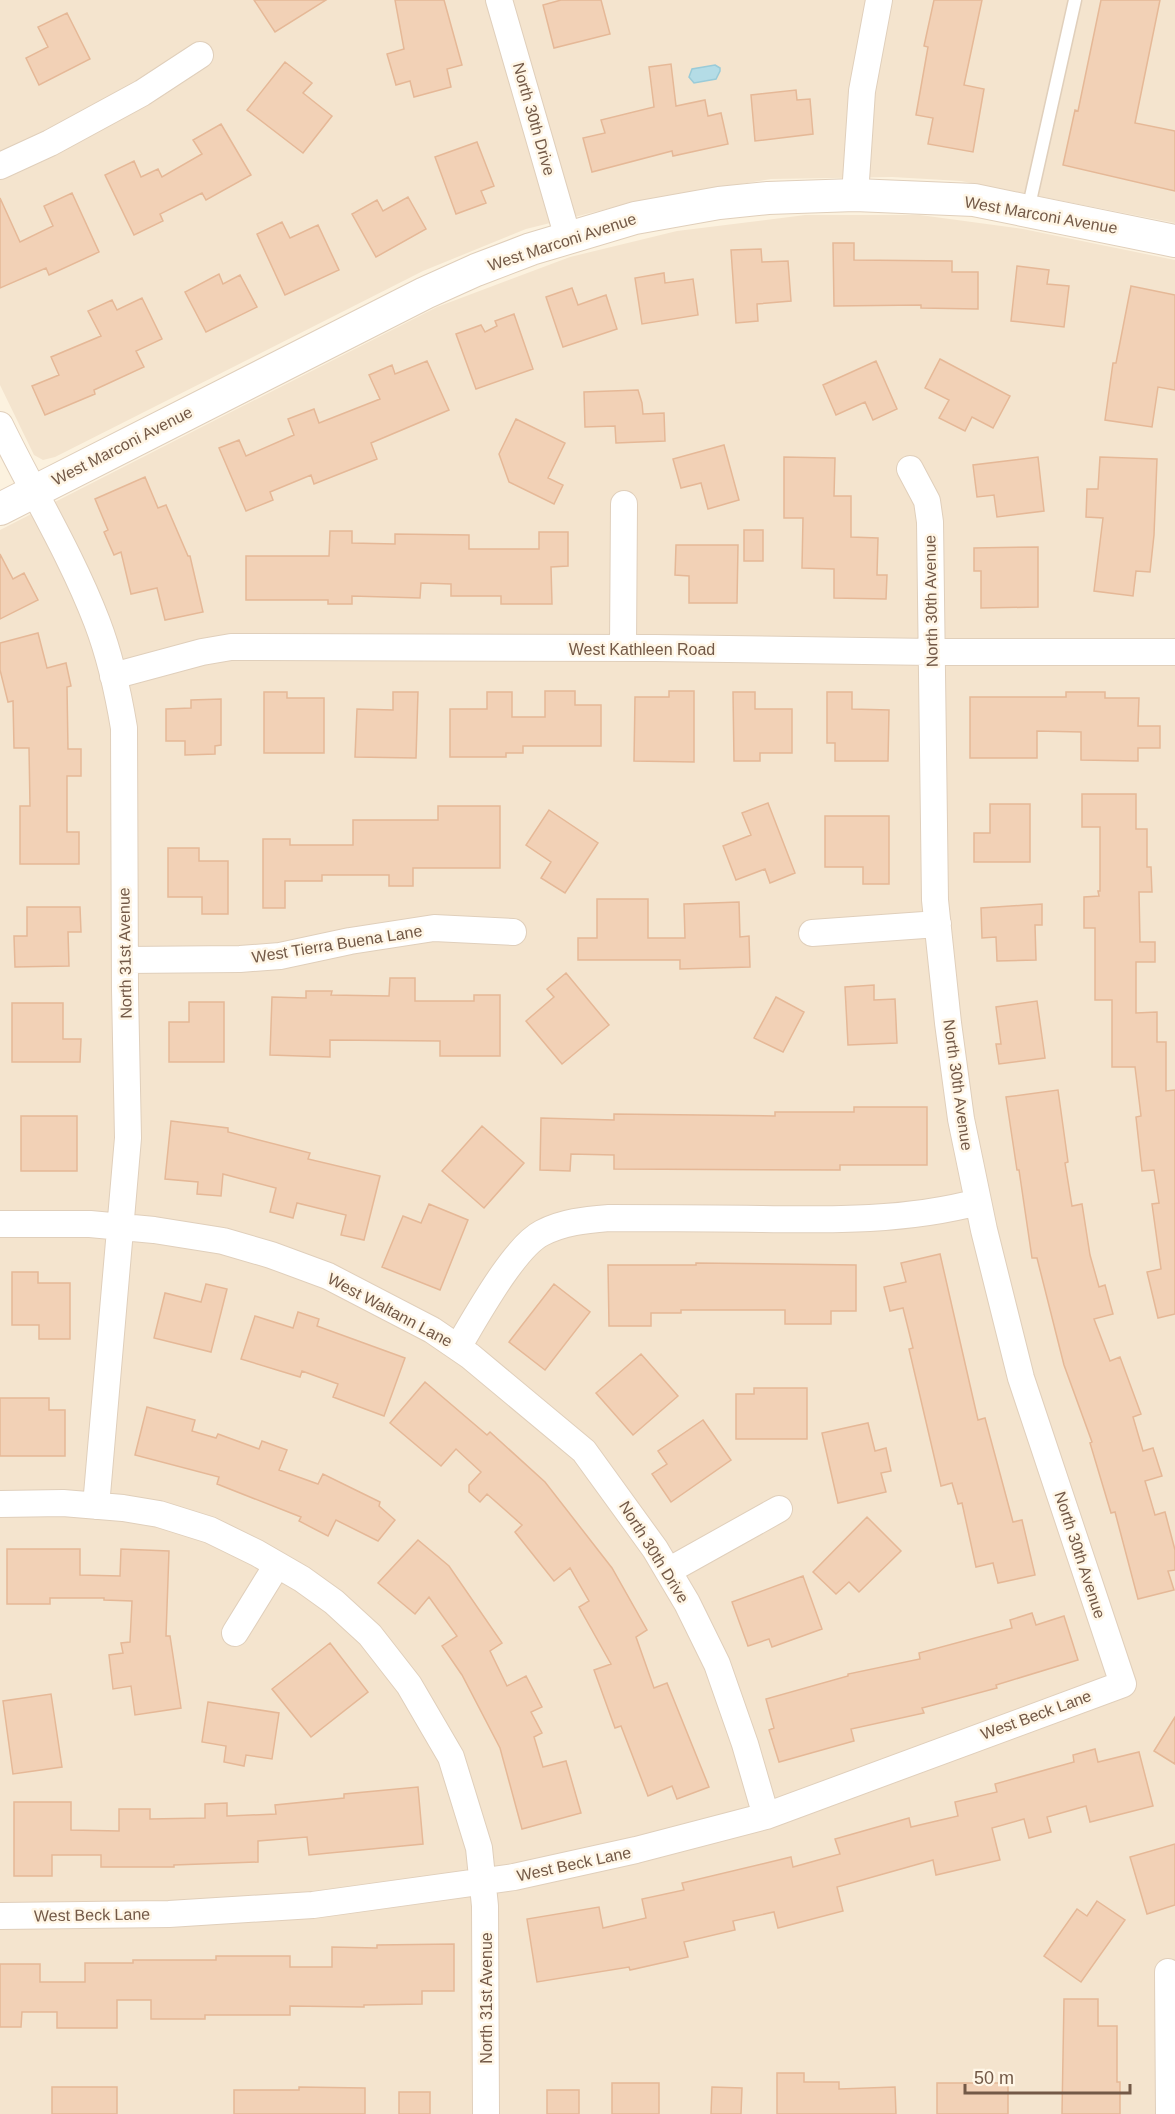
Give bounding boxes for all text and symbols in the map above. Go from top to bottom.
street label: North 30th Drive [510,61,558,177]
street label: West Marconi Avenue [963,193,1119,237]
street label: West Marconi Avenue [486,210,638,274]
street label: West Marconi Avenue [49,403,195,489]
street label: North 30th Avenue [921,535,941,667]
street label: West Kathleen Road [569,641,715,658]
street label: North 31st Avenue [115,887,135,1019]
street label: West Tierra Buena Lane [251,922,423,966]
street label: North 30th Avenue [940,1018,976,1152]
street label: West Waltann Lane [325,1270,455,1350]
street label: North 30th Avenue [1051,1489,1109,1621]
street label: North 30th Drive [616,1498,692,1606]
street label: West Beck Lane [978,1687,1094,1743]
street label: West Beck Lane [515,1844,633,1884]
street label: West Beck Lane [34,1905,150,1925]
street label: North 31st Avenue [478,1932,495,2064]
scale bar [965,2057,1130,2095]
text: 50 m [974,2068,1014,2088]

